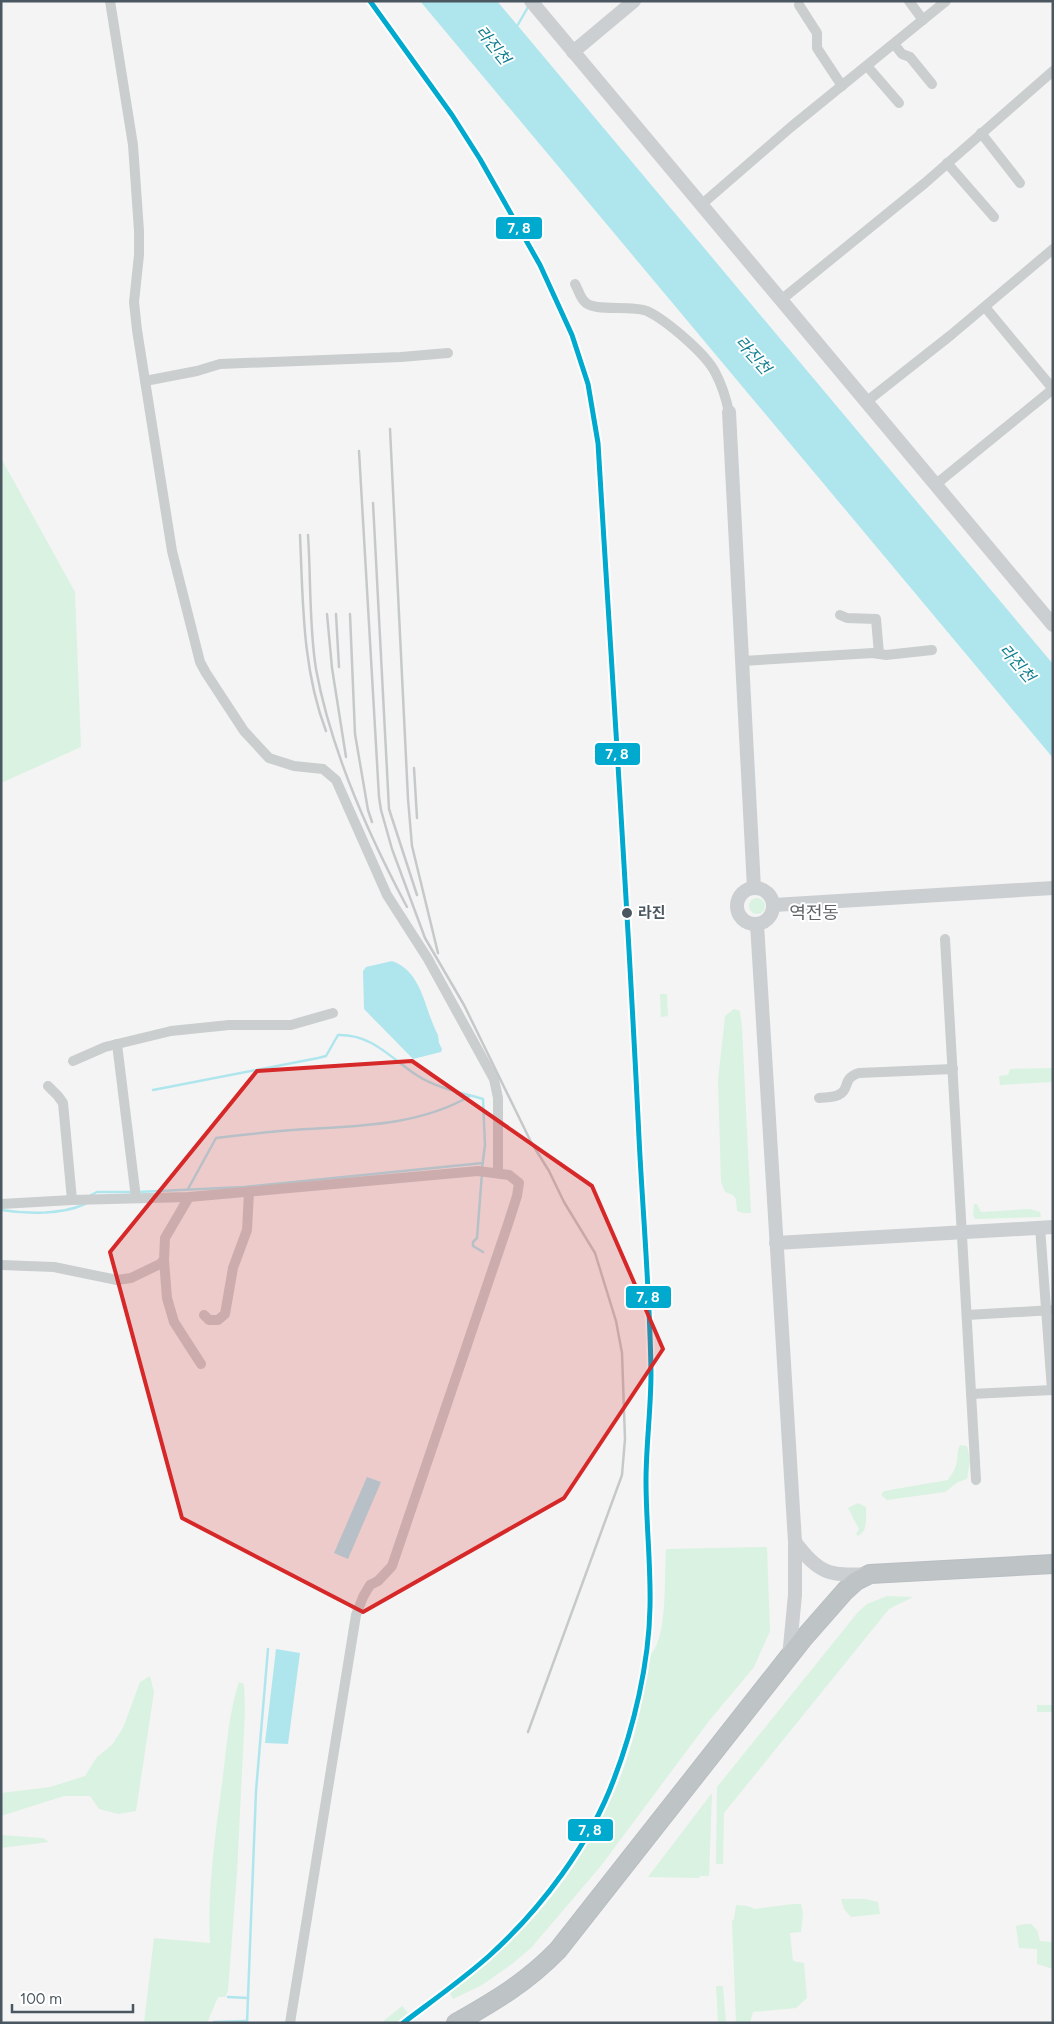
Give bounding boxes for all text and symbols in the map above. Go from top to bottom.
water label: 라진천 [472,22,516,70]
line badge: 7, 8 [495,216,543,240]
text: 7, 8 [507,220,531,237]
water label: 라진천 [731,332,776,379]
water label: 라진천 [995,640,1040,688]
line badge: 7, 8 [594,742,641,766]
text: 7, 8 [605,746,629,763]
district label: 역전동 [789,902,839,924]
place label: 라진 [638,904,666,922]
marker: 라진 [620,906,634,920]
line badge: 7, 8 [625,1285,672,1309]
text: 7, 8 [636,1289,660,1306]
line badge: 7, 8 [567,1818,614,1842]
text: 7, 8 [578,1822,602,1839]
scale bar [12,1982,134,2014]
text: 100 m [20,1990,62,2008]

